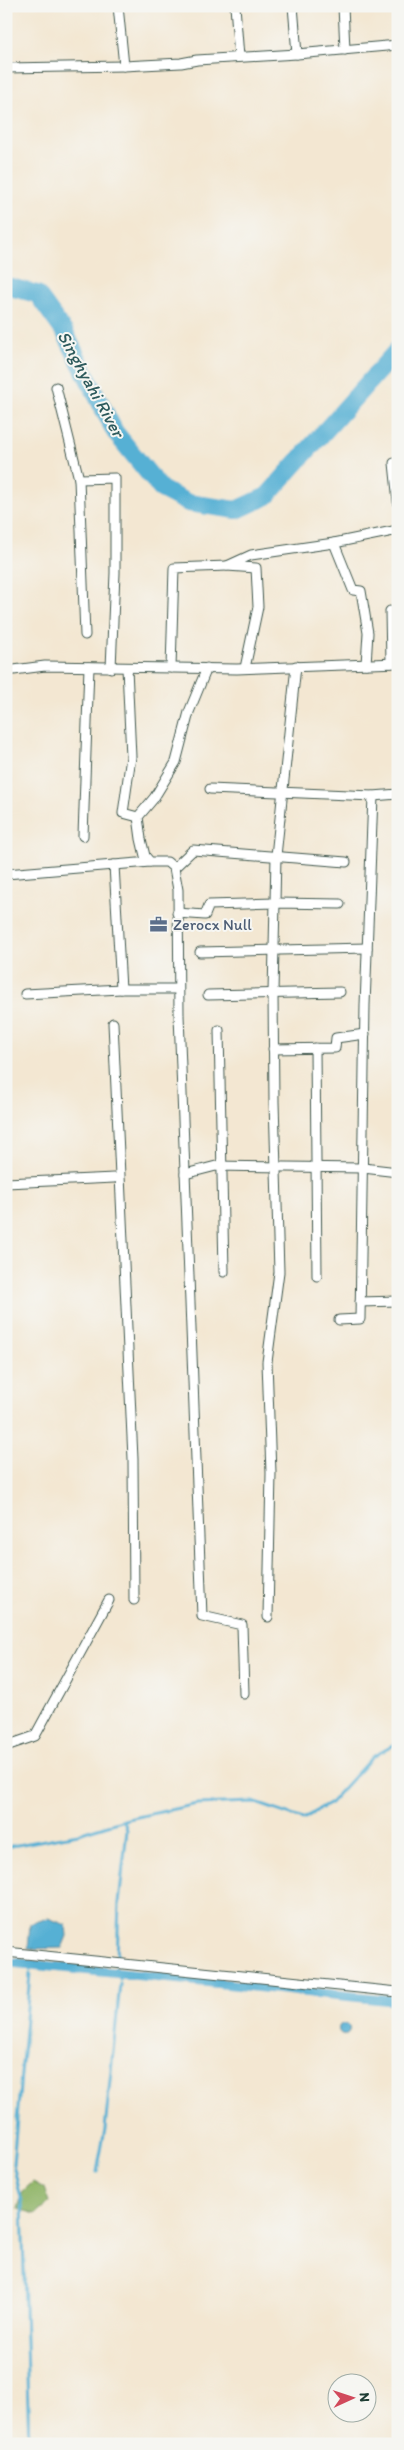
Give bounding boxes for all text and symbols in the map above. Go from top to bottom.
water label: Singhyahi River [53,327,130,443]
office icon: Zerocx Null [149,914,169,934]
place label: Zerocx Null [173,915,252,934]
north arrow [326,2372,376,2422]
text: N [356,2392,373,2403]

